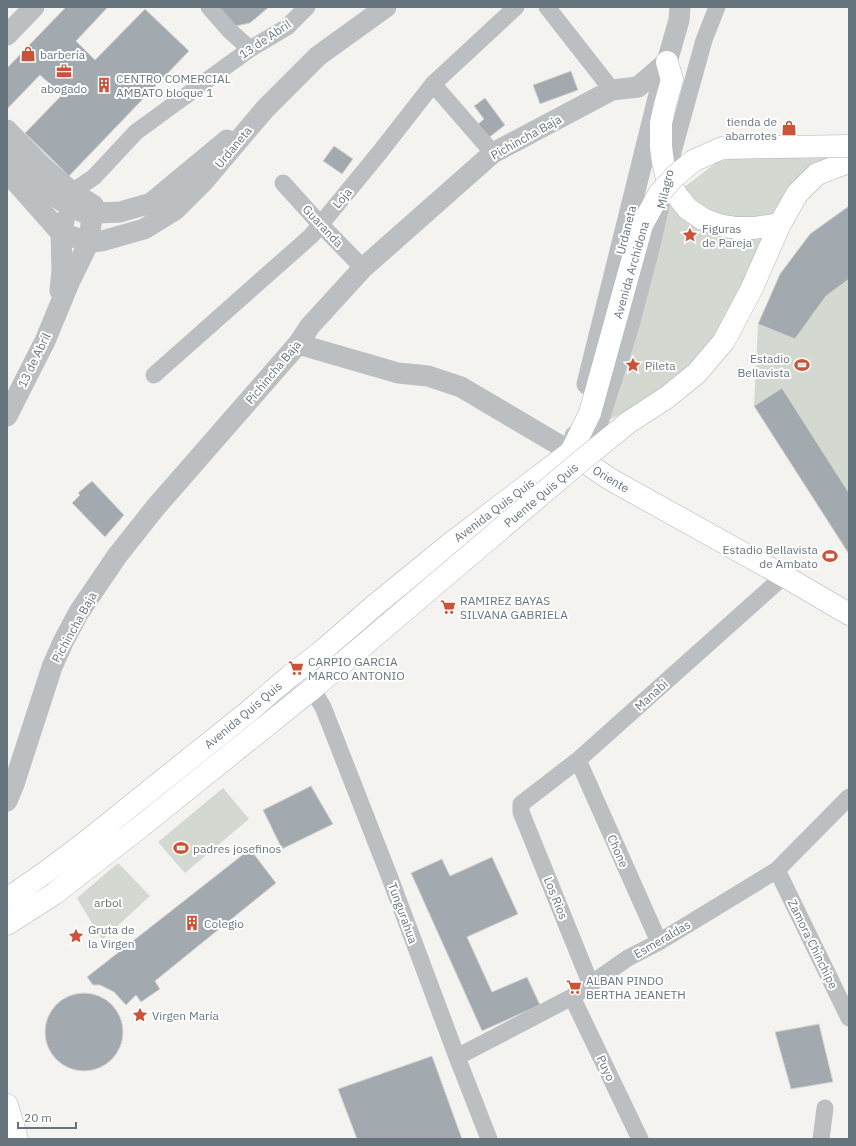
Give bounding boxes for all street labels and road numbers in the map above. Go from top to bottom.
street label: 13 de Abril [236,16,294,62]
street label: Pichincha Baja [488,111,565,163]
street label: Urdaneta [211,123,255,171]
street label: Milagro [653,168,677,210]
street label: Loja [329,184,355,211]
street label: Guaranda [300,202,347,251]
street label: Urdaneta [613,203,639,256]
street label: Avenida Archidona [610,219,652,320]
street label: 13 de Abril [14,330,54,390]
street label: Pichincha Baja [242,337,304,407]
street label: Puente Quis Quis [501,460,581,530]
street label: Oriente [590,462,632,496]
street label: Avenida Quis Quis [451,475,537,545]
street label: Pichincha Baja [48,588,100,665]
street label: Manabi [631,676,671,714]
street label: Avenida Quis Quis [201,678,285,752]
street label: Chone [604,832,632,870]
street label: Los Rios [541,875,571,922]
street label: Tungurahua [385,880,421,946]
street label: Zamora Chinchipe [785,897,841,992]
street label: Esmeraldas [631,917,693,961]
street label: Puyo [594,1053,619,1084]

